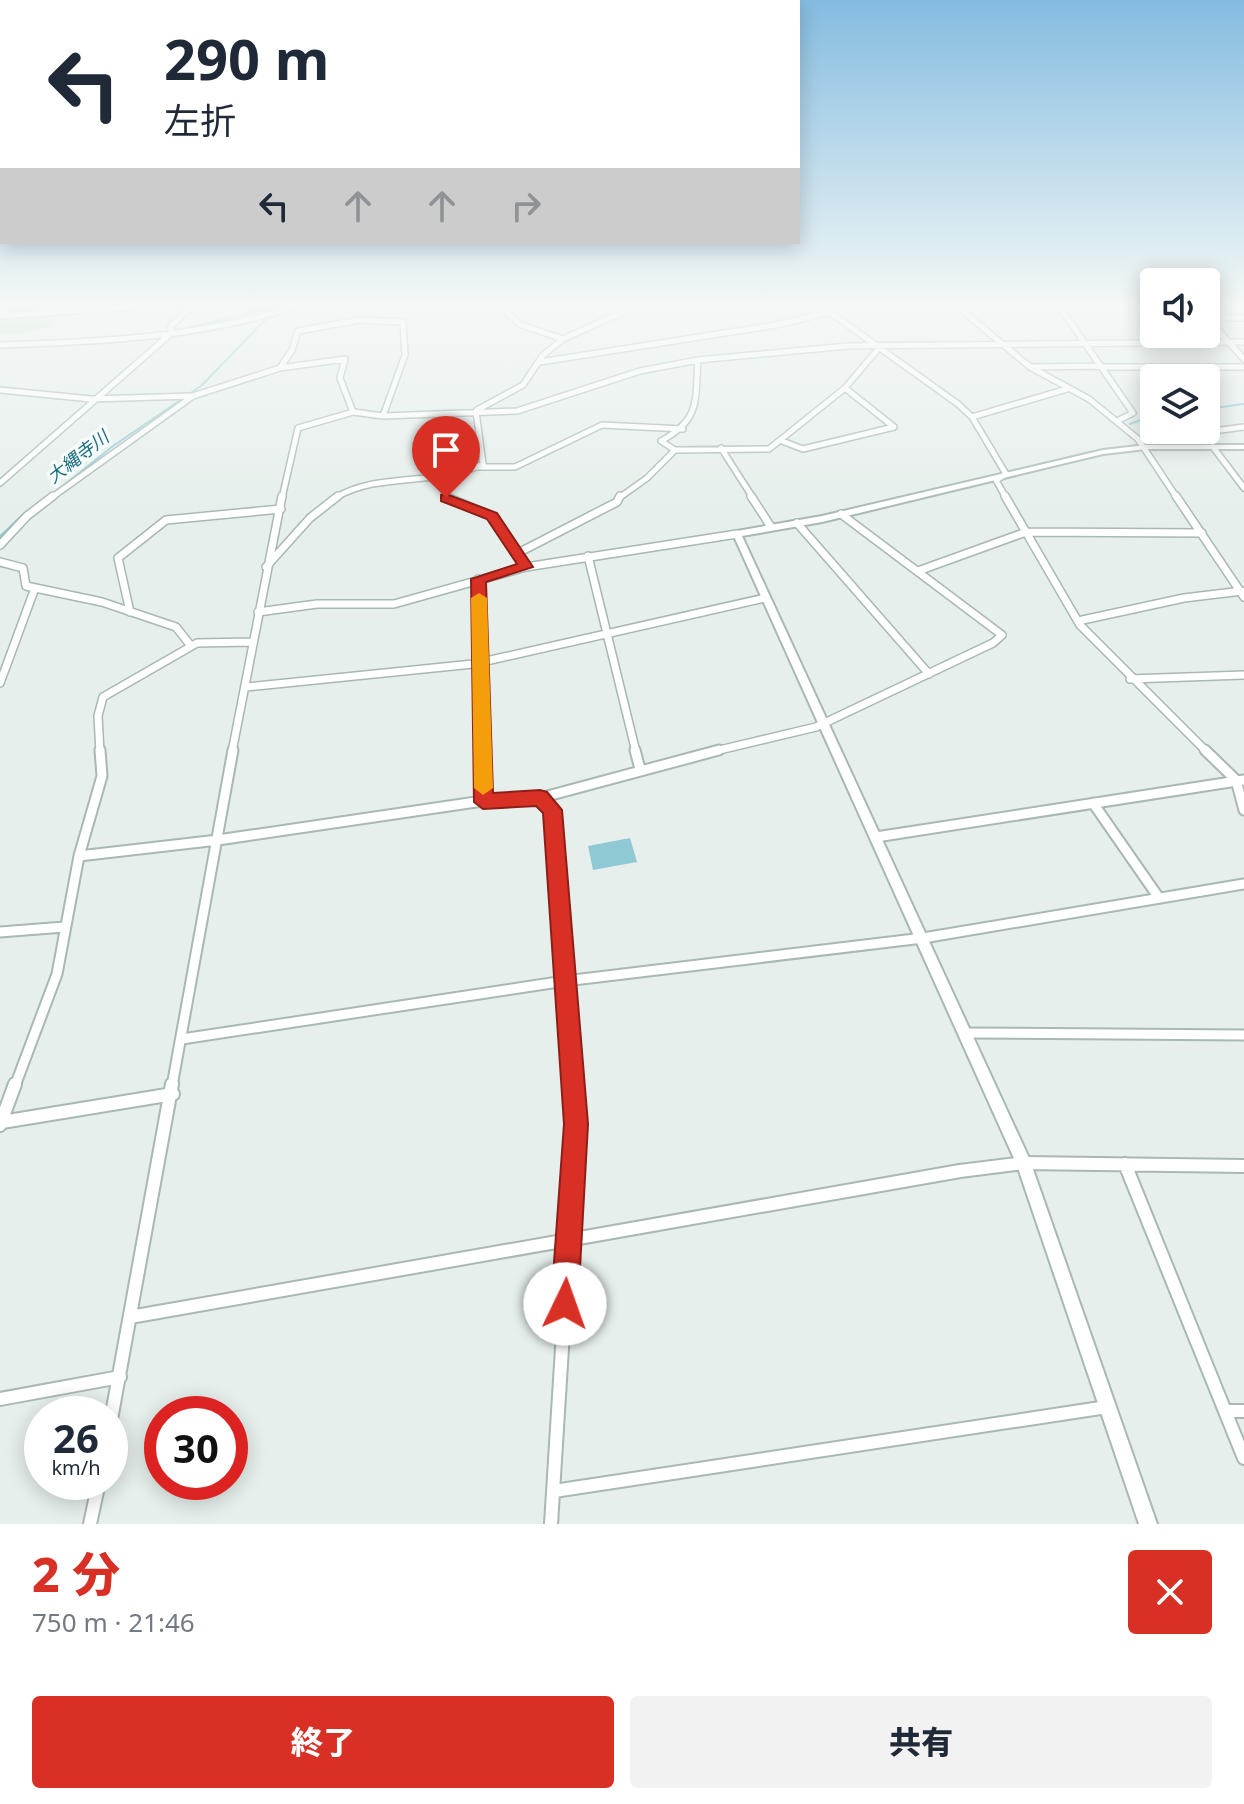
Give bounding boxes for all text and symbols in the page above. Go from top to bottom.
text: 290 m [164,20,329,96]
icon: left [32,32,136,136]
text: 左折 [164,96,236,145]
icon: left [252,184,296,228]
icon: ahead [336,184,380,228]
icon: ahead [420,184,464,228]
icon: right [504,184,548,228]
map controls [1140,268,1220,444]
button: sound [1140,268,1220,348]
button: layers [1140,364,1220,444]
pin [412,416,480,498]
water label: 大縄寺川 [42,423,115,488]
icon: arrive [424,428,468,472]
position arrow [523,1262,607,1346]
speed limit sign: 30 [144,1396,248,1500]
text: 26 [53,1410,99,1465]
text: km/h [51,1454,101,1481]
text: 2 分 [32,1541,120,1606]
button: close [1128,1550,1212,1634]
text: 750 m · 21:46 [32,1604,195,1640]
button: 終了 [32,1696,614,1788]
button: 共有 [630,1696,1212,1788]

